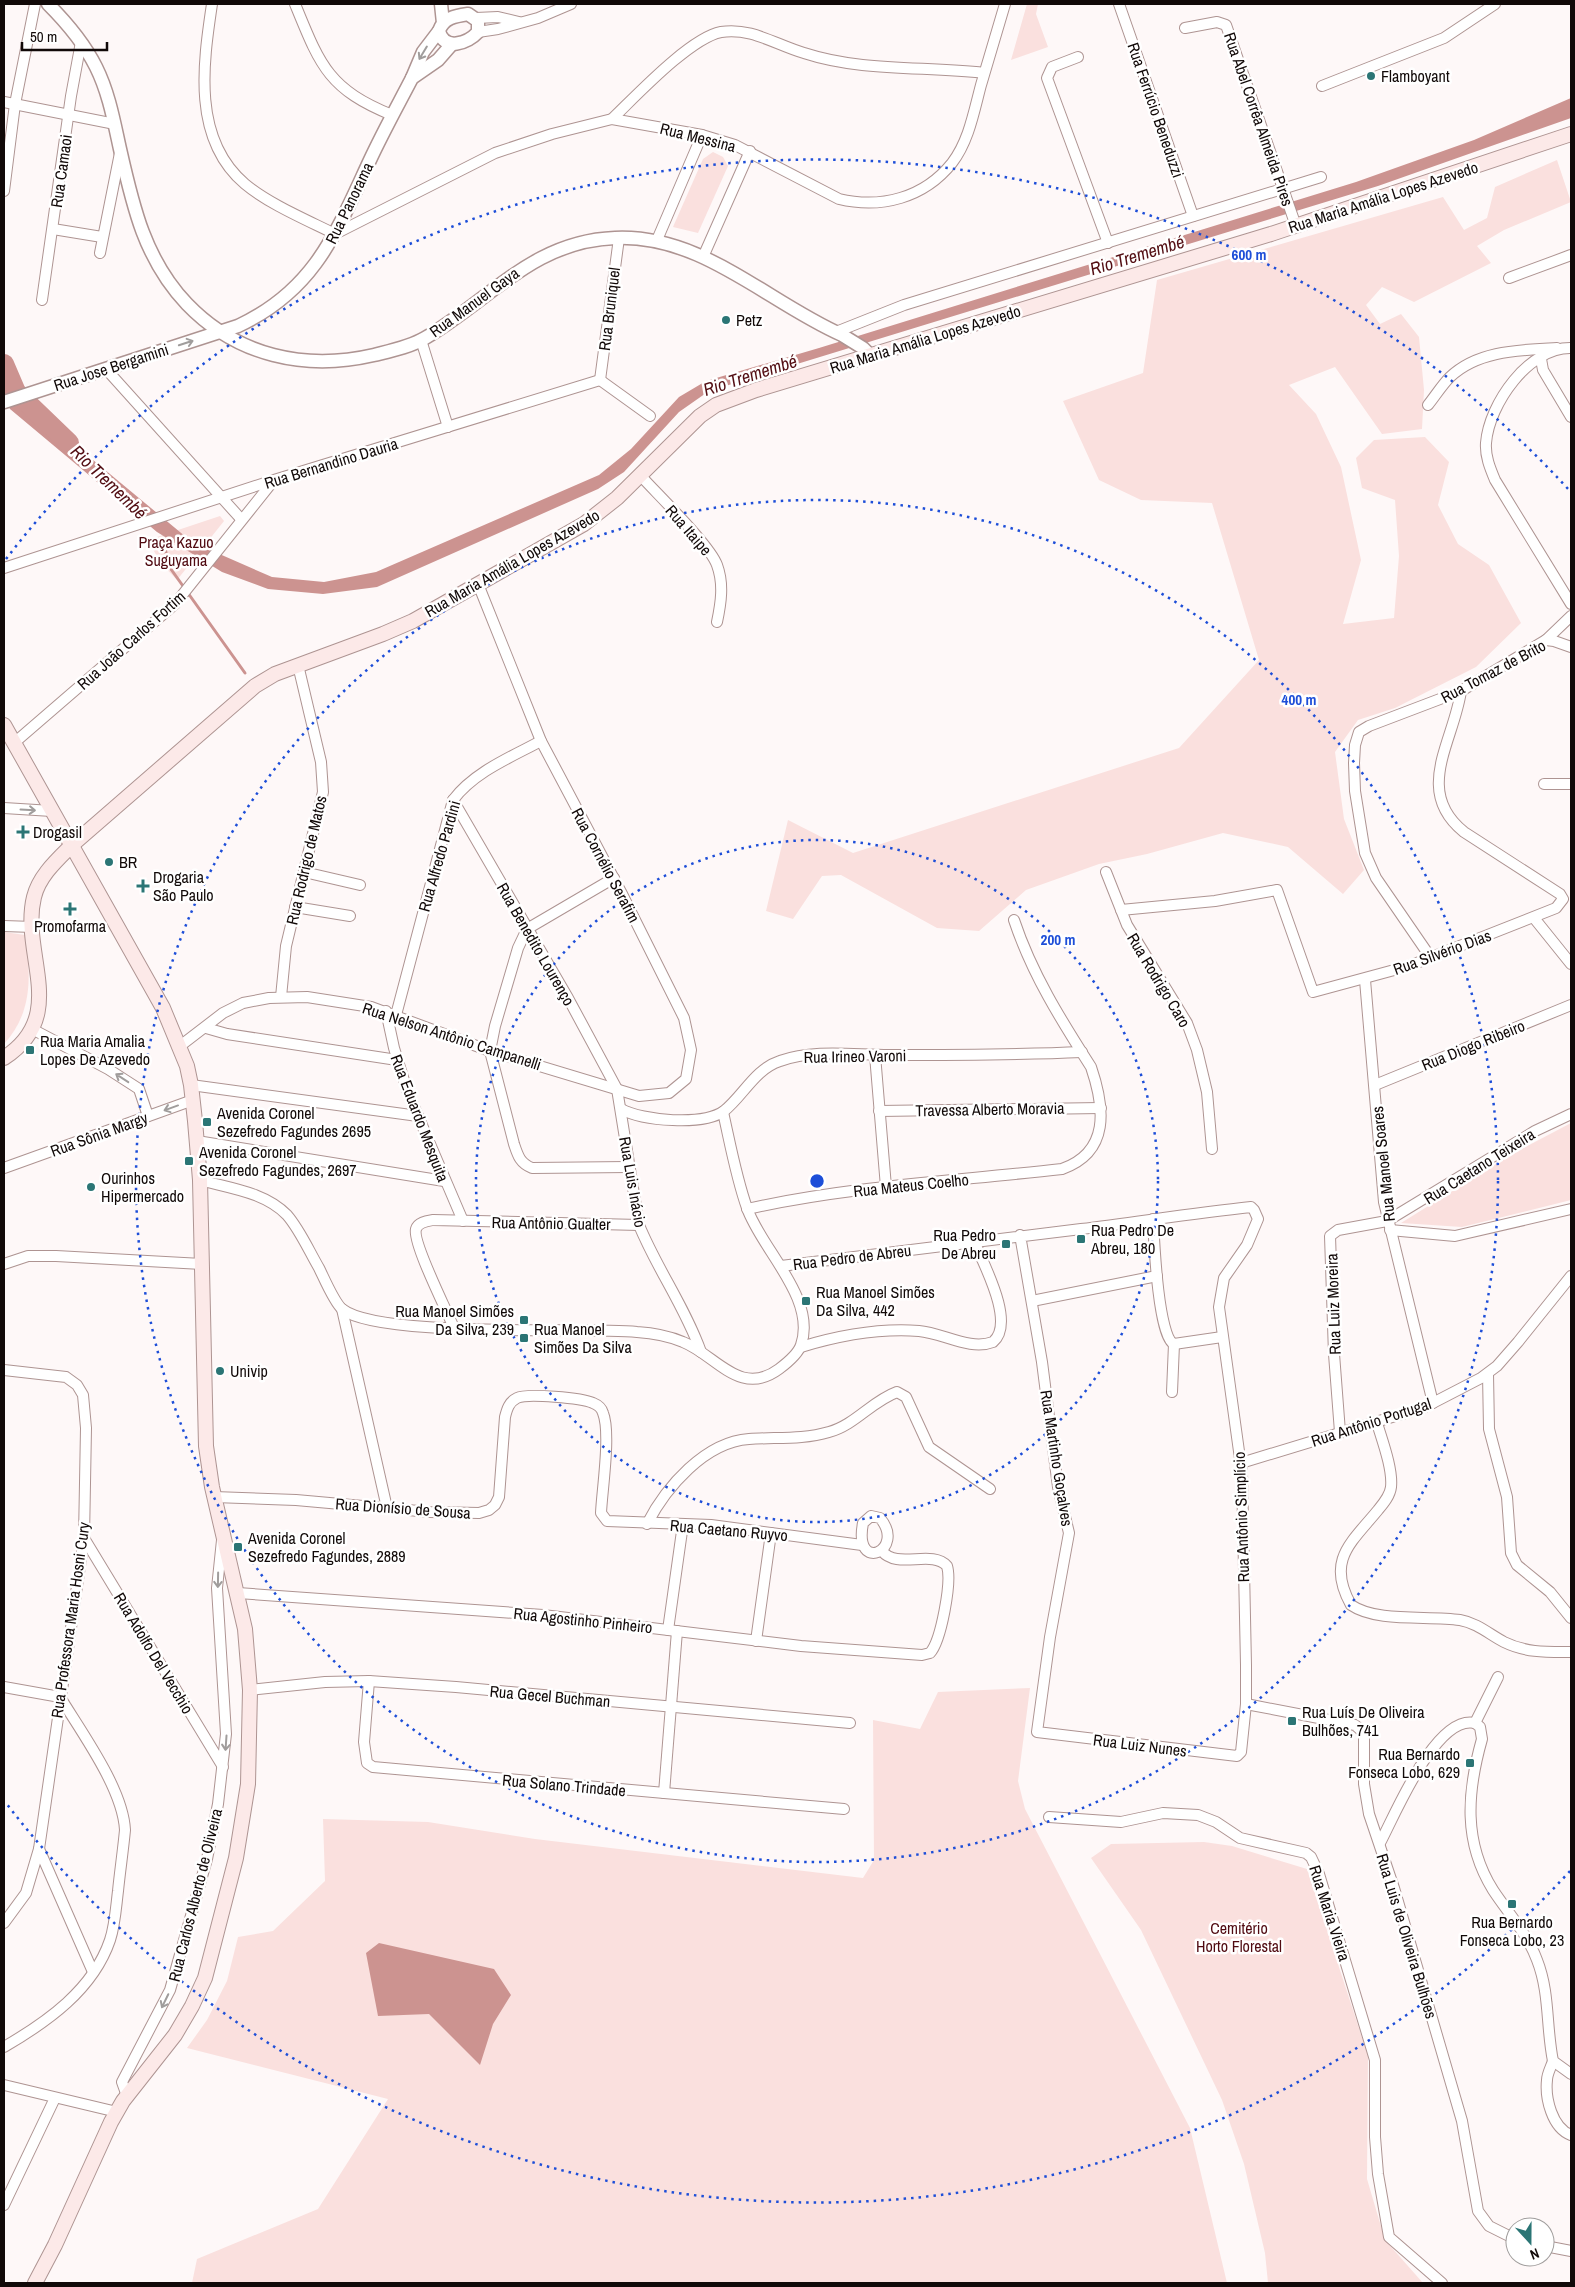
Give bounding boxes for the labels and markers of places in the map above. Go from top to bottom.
place label: Flamboyant [1381,65,1450,87]
marker: Flamboyant [1365,70,1377,82]
place label: Petz [736,309,763,331]
marker: Petz [720,314,732,326]
place label: Drogasil [33,821,82,843]
marker: Drogasil [17,826,29,838]
place label: BR [119,851,138,873]
marker: BR [103,856,115,868]
place label: Drogaria São Paulo [153,866,214,906]
marker: Drogaria São Paulo [137,880,149,892]
marker: Promofarma [64,903,76,915]
place label: Promofarma [34,915,107,937]
place label: Rua Maria Amalia Lopes De Azevedo [40,1030,150,1070]
marker: Rua Maria Amalia Lopes De Azevedo [24,1044,36,1056]
place label: Avenida Coronel Sezefredo Fagundes 2695 [216,1102,371,1142]
marker: Avenida Coronel Sezefredo Fagundes 2695 [201,1116,213,1128]
place label: Avenida Coronel Sezefredo Fagundes, 2697 [198,1141,357,1181]
marker: Avenida Coronel Sezefredo Fagundes, 2697 [183,1155,195,1167]
place label: Ourinhos Hipermercado [101,1167,184,1207]
centre of rings [808,1172,826,1190]
marker: Ourinhos Hipermercado [85,1181,97,1193]
place label: Rua Pedro De Abreu, 180 [1090,1219,1174,1259]
place label: Rua Pedro De Abreu [933,1224,996,1264]
marker: Rua Pedro De Abreu, 180 [1075,1233,1087,1245]
marker: Rua Pedro De Abreu [1000,1238,1012,1250]
place label: Rua Manoel Simões Da Silva, 442 [816,1281,935,1321]
marker: Rua Manoel Simões Da Silva, 442 [800,1295,812,1307]
place label: Rua Manoel Simões Da Silva, 239 [395,1300,514,1340]
marker: Rua Manoel Simões Da Silva, 239 [518,1314,530,1326]
place label: Rua Manoel Simões Da Silva [534,1318,632,1358]
marker: Rua Manoel Simões Da Silva [518,1332,530,1344]
place label: Univip [230,1360,268,1382]
marker: Univip [214,1365,226,1377]
place label: Avenida Coronel Sezefredo Fagundes, 2889 [247,1527,406,1567]
marker: Avenida Coronel Sezefredo Fagundes, 2889 [232,1541,244,1553]
place label: Rua Luís De Oliveira Bulhões, 741 [1302,1701,1425,1741]
marker: Rua Luís De Oliveira Bulhões, 741 [1286,1715,1298,1727]
place label: Rua Bernardo Fonseca Lobo, 629 [1348,1743,1460,1783]
marker: Rua Bernardo Fonseca Lobo, 629 [1464,1757,1476,1769]
marker: Rua Bernardo Fonseca Lobo, 23 [1506,1898,1518,1910]
place label: Rua Bernardo Fonseca Lobo, 23 [1460,1911,1564,1951]

